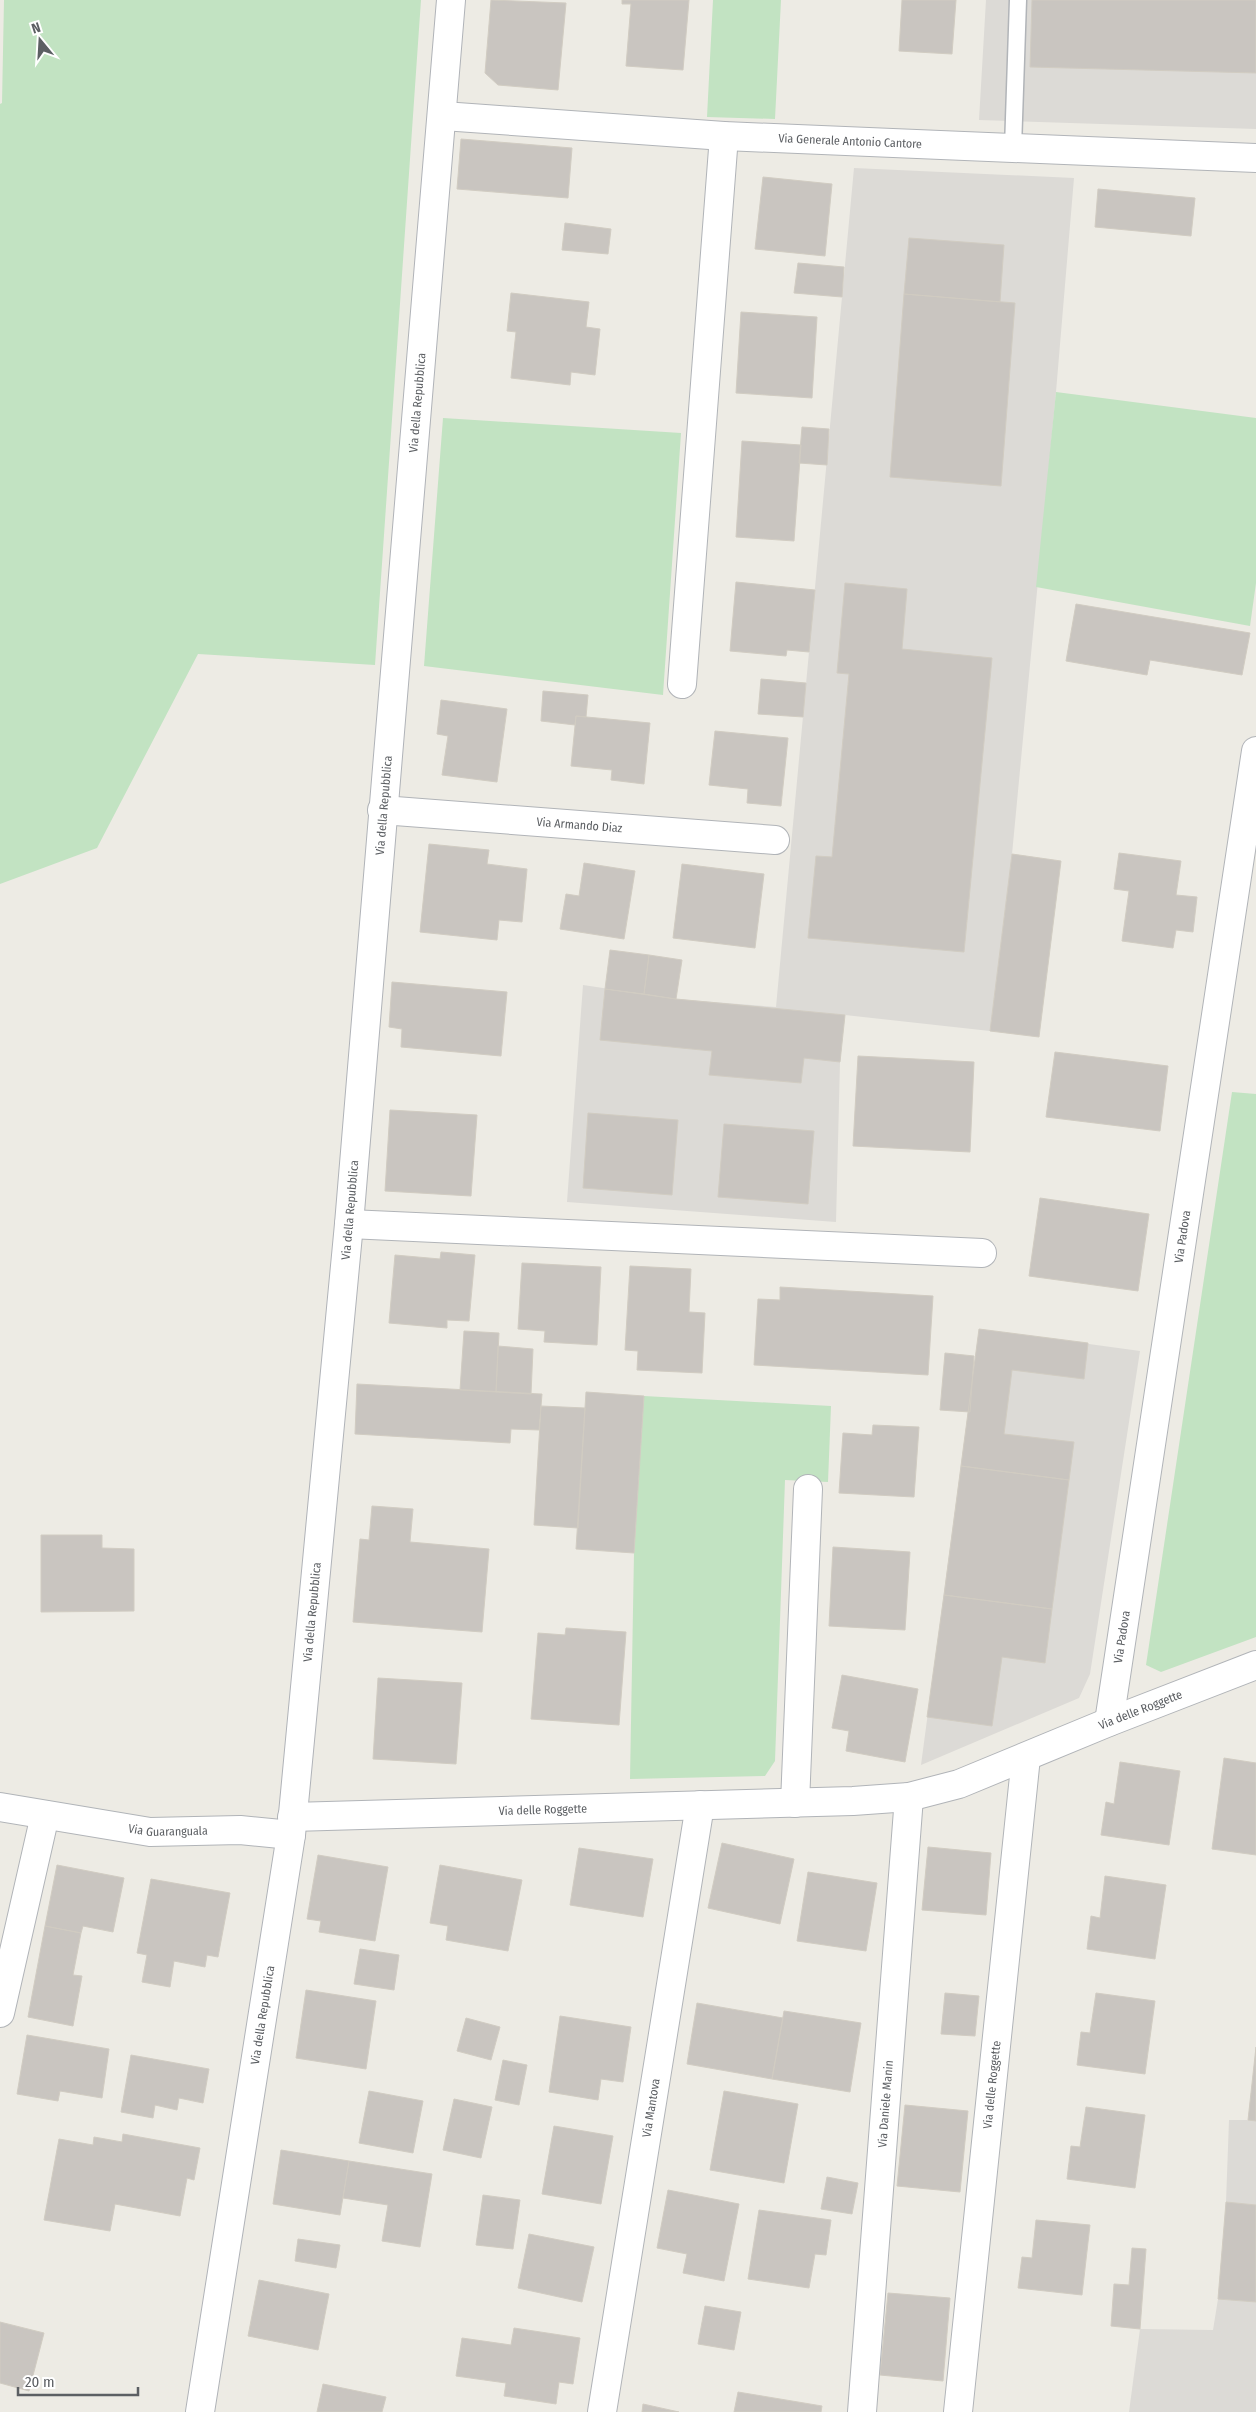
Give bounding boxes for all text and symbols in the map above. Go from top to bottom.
north arrow [15,15,65,65]
text: N [30,19,43,37]
street label: Via Generale Antonio Cantore [778,131,922,151]
street label: Via della Repubblica [406,352,429,453]
street label: Via della Repubblica [373,755,395,856]
street label: Via Armando Diaz [536,815,623,835]
street label: Via della Repubblica [339,1159,361,1260]
street label: Via Padova [1172,1209,1193,1264]
street label: Via della Repubblica [300,1562,324,1663]
street label: Via Padova [1111,1610,1133,1664]
street label: Via delle Roggette [1096,1687,1184,1733]
street label: Via delle Roggette [498,1802,587,1818]
street label: Via Guaranguala [127,1822,208,1839]
street label: Via della Repubblica [248,1964,277,2065]
street label: Via delle Roggette [980,2040,1004,2130]
street label: Via Daniele Manin [875,2060,896,2148]
street label: Via Mantova [639,2077,663,2139]
scale bar [18,2364,138,2396]
text: 20 m [25,2373,55,2391]

